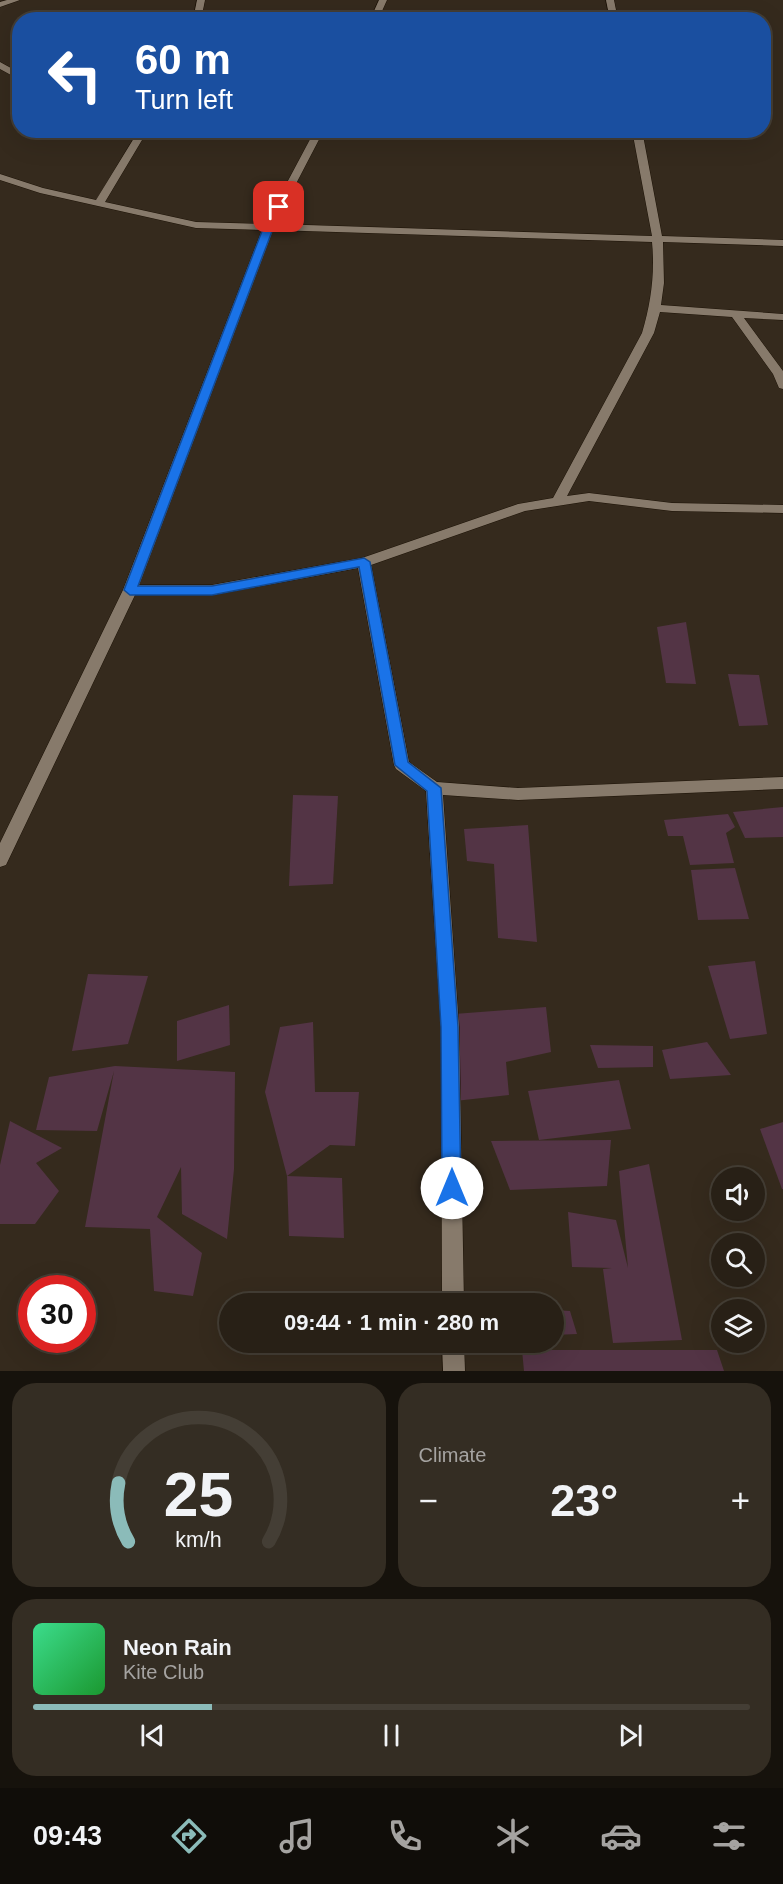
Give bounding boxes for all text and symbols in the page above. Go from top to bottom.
icon: left [36,36,114,114]
text: 60 m [135,36,231,83]
text: Turn left [135,85,233,115]
pin [253,181,304,232]
icon: arrive [262,190,295,223]
position arrow [420,1156,484,1220]
map controls [711,1167,765,1353]
button: sound [711,1167,765,1221]
button: search [711,1233,765,1287]
speed limit sign: 30 [18,1275,96,1353]
button: layers [711,1299,765,1353]
text: 09:44 · 1 min · 280 m [284,1310,499,1335]
text: Climate [419,1444,486,1466]
text: 25 [164,1460,233,1529]
text: 23° [550,1475,618,1526]
text: − [419,1482,438,1519]
text: + [731,1482,750,1519]
text: km/h [176,1528,222,1552]
text: Neon Rain [123,1635,232,1660]
text: Kite Club [123,1661,204,1683]
icon: previous [136,1719,169,1752]
icon: pause [375,1719,408,1752]
icon: next [614,1719,647,1752]
icon: directions [168,1815,210,1857]
icon: music [276,1815,318,1857]
icon: phone [384,1815,426,1857]
icon: climate [492,1815,534,1857]
icon: car [600,1815,642,1857]
icon: filters [708,1815,750,1857]
text: 09:43 [33,1821,102,1851]

